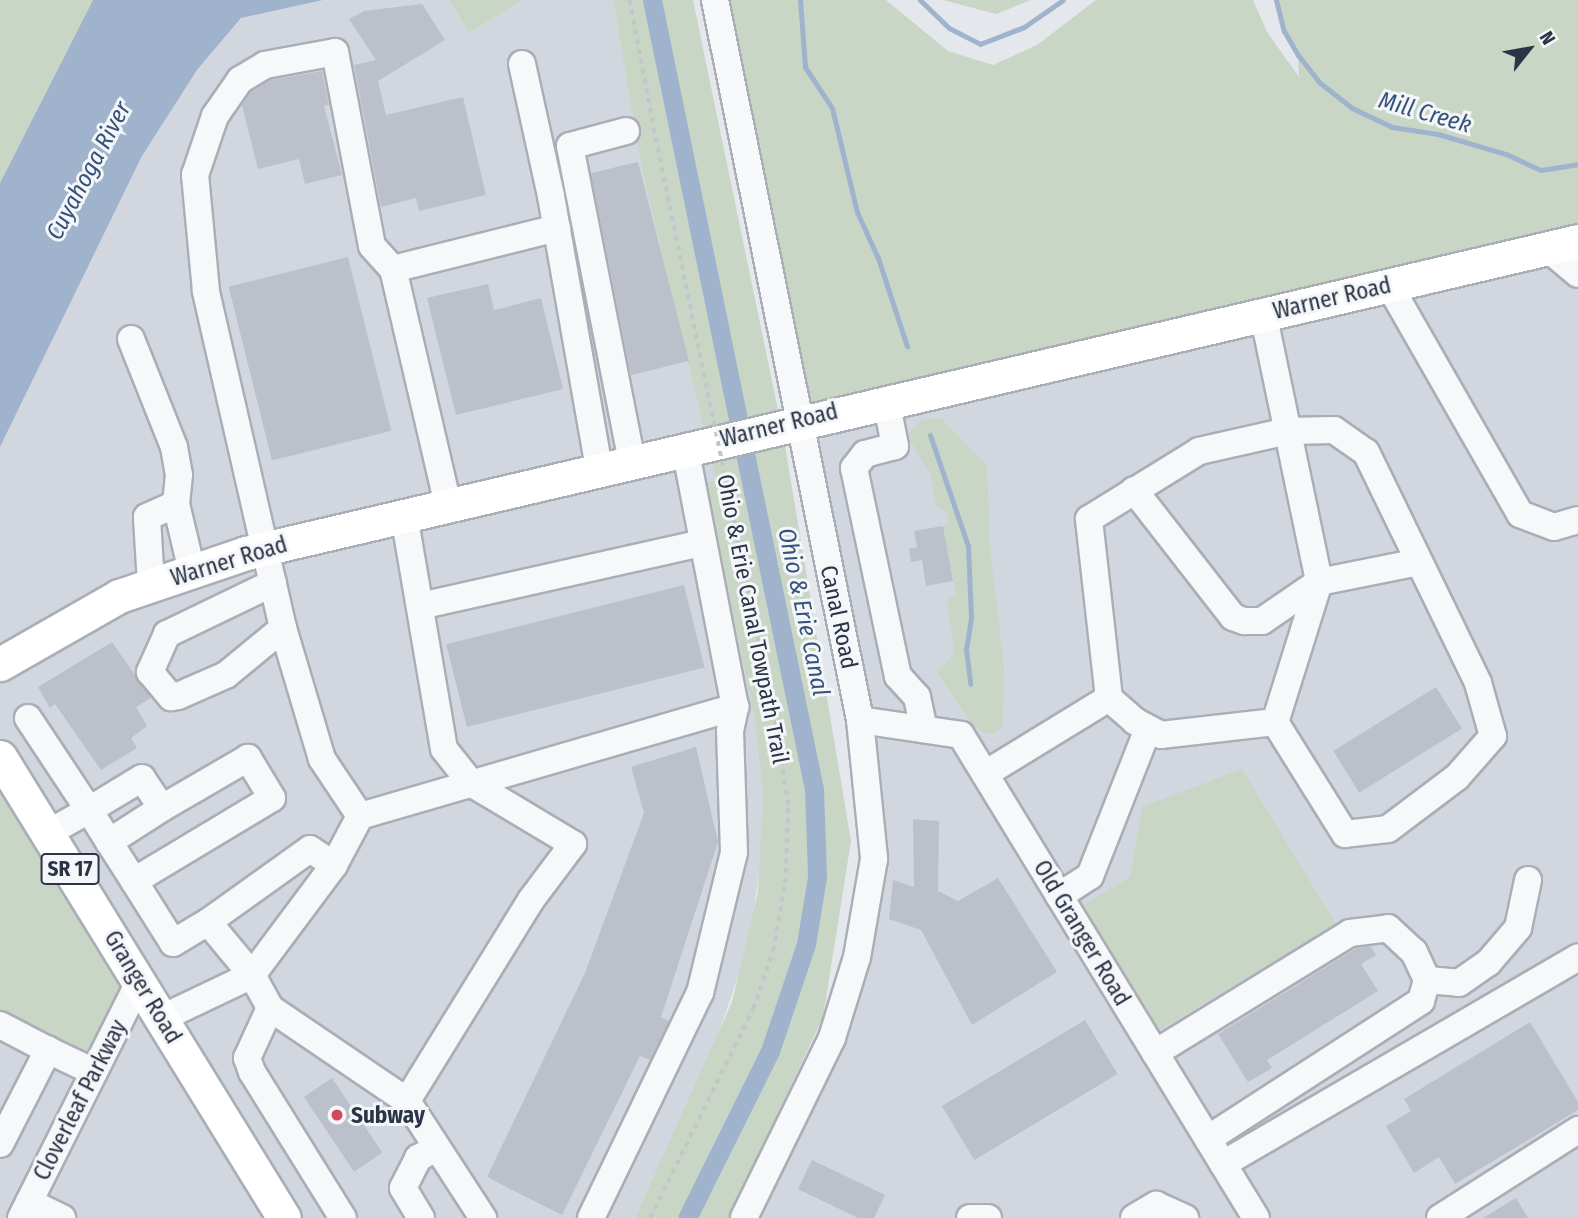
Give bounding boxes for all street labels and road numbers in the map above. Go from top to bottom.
street label: Warner Road [1270,271,1394,325]
street label: Warner Road [717,397,841,453]
street label: Ohio & Erie Canal Towpath Trail [711,472,795,766]
street label: Warner Road [167,530,291,592]
street label: Canal Road [815,563,863,671]
road number: SR 17 [40,852,100,886]
street label: Old Granger Road [1028,855,1136,1011]
street label: Granger Road [99,926,187,1048]
street label: Cloverleaf Parkway [28,1015,132,1185]

